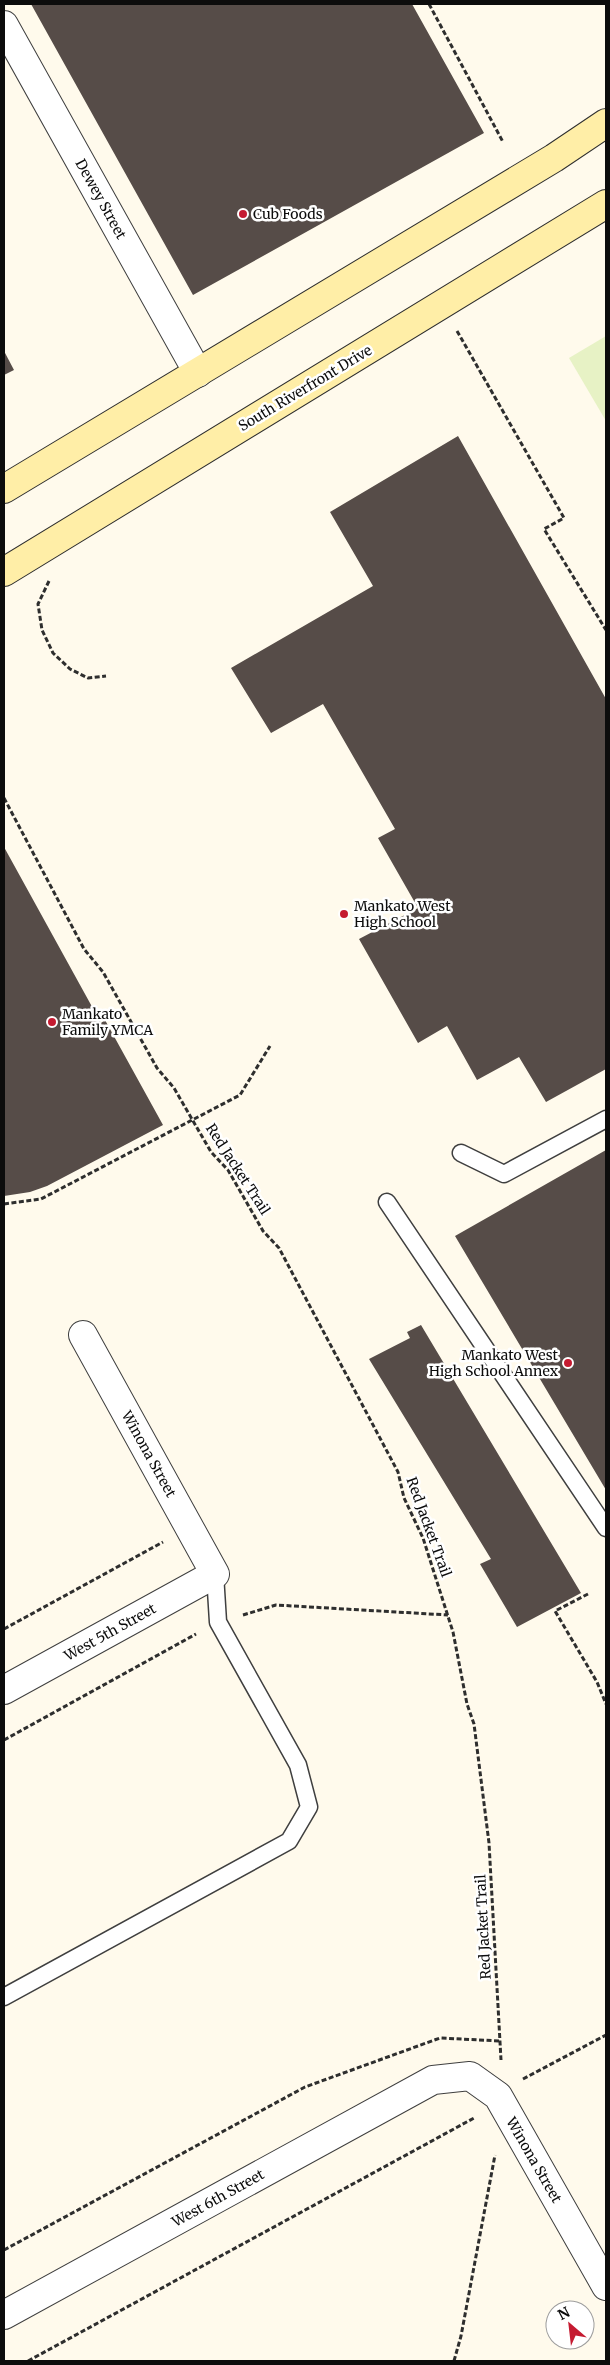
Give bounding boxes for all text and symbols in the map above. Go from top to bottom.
street label: Dewey Street [72,156,131,243]
place label: Cub Foods [253,205,323,223]
marker: Cub Foods [237,208,249,220]
street label: South Riverfront Drive [235,341,375,435]
place label: Mankato West High School [354,897,451,931]
marker: Mankato West High School [338,908,350,920]
place label: Mankato Family YMCA [62,1005,153,1039]
marker: Mankato Family YMCA [46,1016,58,1028]
street label: Red Jacket Trail [202,1120,275,1219]
place label: Mankato West High School Annex [429,1346,559,1380]
marker: Mankato West High School Annex [562,1357,574,1369]
street label: Winona Street [117,1407,180,1501]
street label: Red Jacket Trail [403,1475,456,1580]
street label: West 5th Street [60,1599,159,1665]
street label: Red Jacket Trail [471,1873,495,1980]
street label: Winona Street [502,2113,566,2207]
street label: West 6th Street [168,2165,268,2231]
north arrow [545,2300,595,2350]
text: N [555,2303,573,2324]

